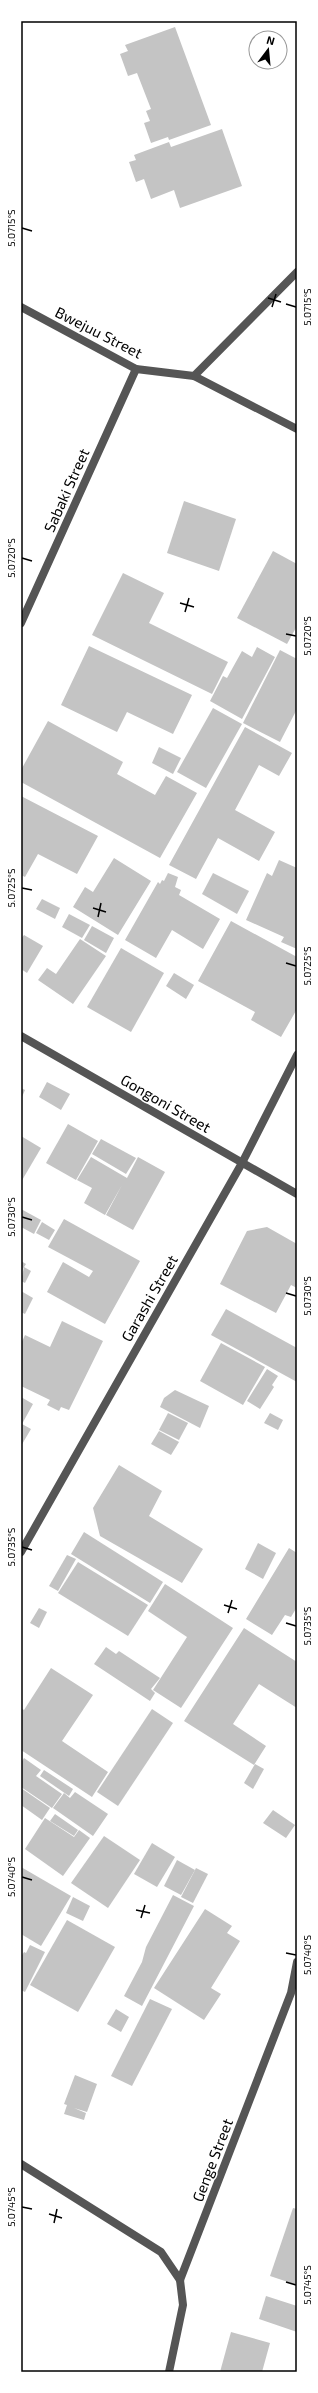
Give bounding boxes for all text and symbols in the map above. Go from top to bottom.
north arrow [248,30,288,70]
text: N [265,33,277,47]
text: 5.0715°S [5,209,17,247]
text: 5.0715°S [301,288,313,326]
street label: Bwejuu Street [52,302,146,363]
street label: Sabaki Street [40,445,93,535]
text: 5.0720°S [5,538,17,578]
text: 5.0720°S [301,616,313,656]
text: 5.0725°S [5,868,17,908]
text: 5.0725°S [301,946,313,986]
street label: Gongoni Street [118,1070,214,1136]
text: 5.0730°S [5,1197,17,1237]
street label: Garashi Street [117,1251,181,1345]
text: 5.0730°S [301,1276,313,1316]
text: 5.0735°S [5,1527,17,1566]
text: 5.0735°S [301,1606,313,1645]
text: 5.0740°S [5,1857,17,1897]
text: 5.0740°S [301,1935,313,1975]
street label: Genge Street [188,2116,236,2204]
text: 5.0745°S [5,2187,17,2227]
text: 5.0745°S [301,2265,313,2305]

